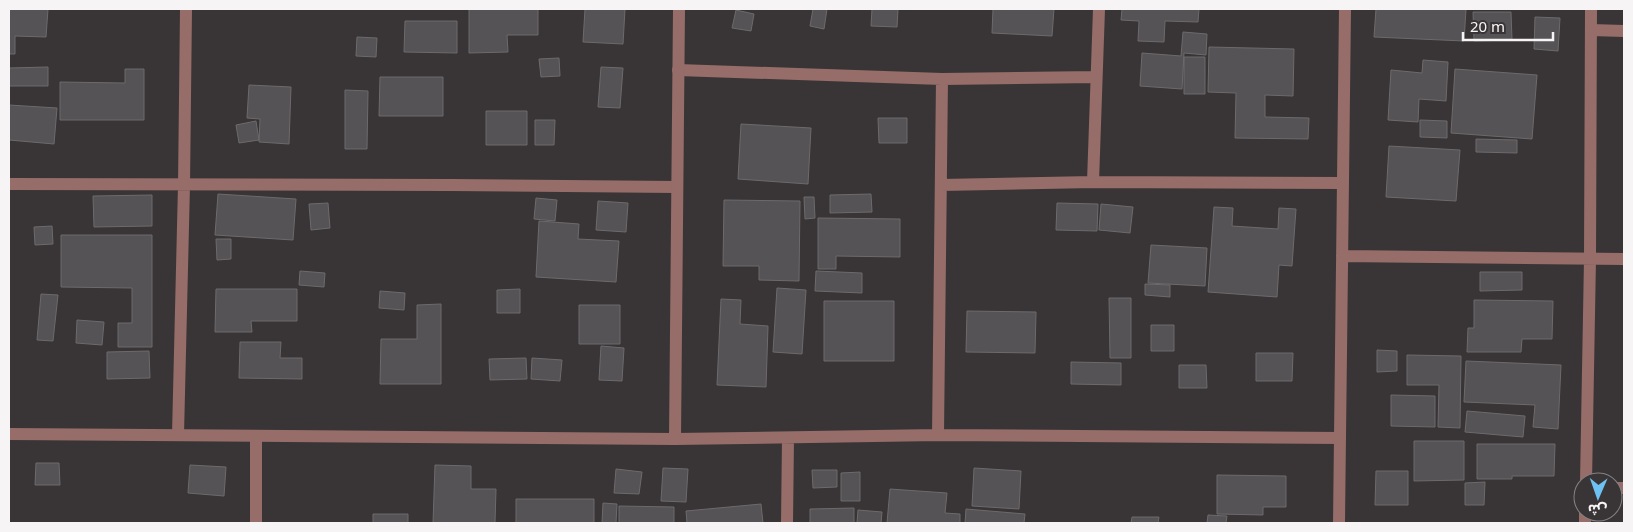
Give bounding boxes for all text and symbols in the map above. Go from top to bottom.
scale bar [1463,10,1553,42]
text: 20 m [1470,16,1505,36]
north arrow [1573,472,1623,522]
text: ش [1588,501,1607,520]

